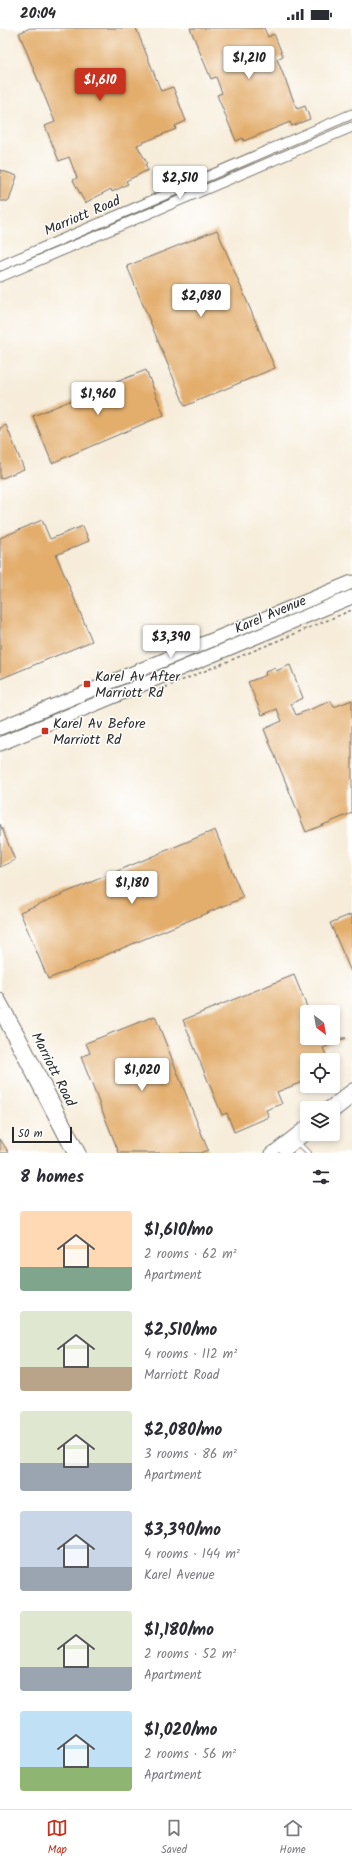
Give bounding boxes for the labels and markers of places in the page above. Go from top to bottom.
pin: $1,210 [216,46,282,80]
pin: $1,610 [67,68,133,102]
pin: $2,510 [147,166,213,200]
pin: $2,080 [168,284,234,318]
pin: $1,960 [65,382,131,416]
pin: $3,390 [138,625,204,659]
place label: Karel Av After Marriott Rd [95,666,181,704]
marker: Karel Av After Marriott Rd [82,679,92,689]
place label: Karel Av Before Marriott Rd [53,713,146,751]
marker: Karel Av Before Marriott Rd [40,726,50,736]
pin: $1,180 [99,871,165,905]
pin: $1,020 [109,1058,175,1092]

